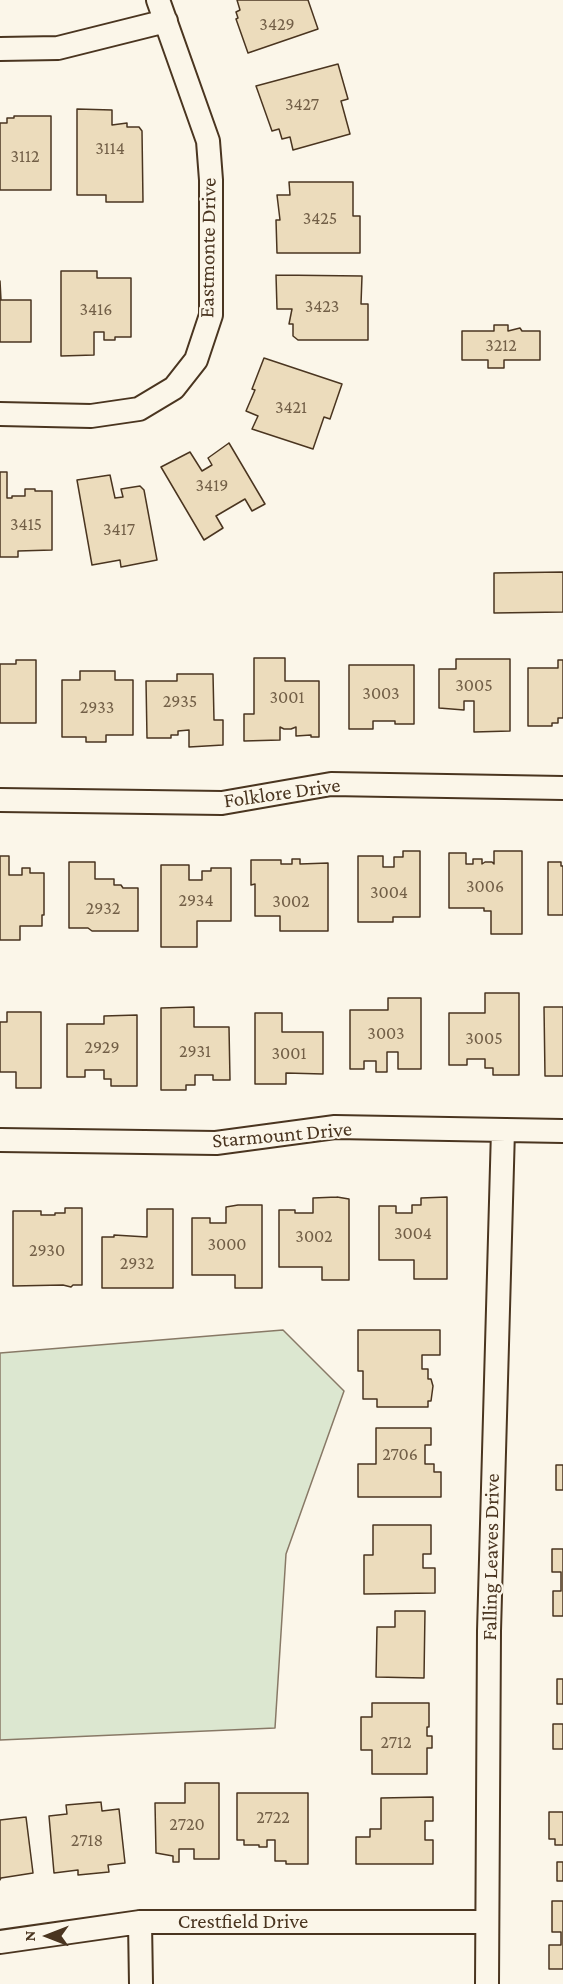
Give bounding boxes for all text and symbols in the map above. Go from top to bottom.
house number: 3429 [259,13,295,35]
house number: 3427 [285,93,319,115]
house number: 3114 [95,137,125,159]
house number: 3112 [10,145,40,167]
street label: Eastmonte Drive [194,178,222,318]
house number: 3425 [303,207,337,229]
house number: 3423 [305,295,339,317]
house number: 3416 [80,298,112,320]
house number: 3212 [485,334,517,356]
house number: 3421 [275,396,307,418]
house number: 3419 [196,474,228,496]
house number: 3415 [10,513,42,535]
house number: 3417 [103,518,135,540]
house number: 3005 [455,674,493,696]
house number: 3003 [362,682,400,704]
house number: 3001 [270,686,304,708]
house number: 2935 [163,690,197,712]
house number: 2933 [80,696,114,718]
street label: Folklore Drive [222,772,342,814]
house number: 3006 [466,875,504,897]
house number: 3004 [370,881,408,903]
house number: 2934 [178,889,214,911]
house number: 3002 [272,890,310,912]
house number: 2932 [86,897,120,919]
house number: 3003 [367,1022,405,1044]
house number: 3005 [465,1027,503,1049]
house number: 2929 [84,1036,120,1058]
house number: 2931 [179,1040,211,1062]
house number: 3001 [272,1042,306,1064]
street label: Starmount Drive [211,1116,353,1154]
house number: 3004 [394,1222,432,1244]
house number: 3002 [295,1225,333,1247]
house number: 3000 [207,1233,247,1255]
house number: 2930 [29,1239,65,1261]
house number: 2932 [120,1252,154,1274]
house number: 2706 [382,1443,418,1465]
street label: Falling Leaves Drive [477,1473,505,1641]
house number: 2712 [380,1731,412,1753]
house number: 2722 [256,1806,290,1828]
house number: 2720 [169,1813,205,1835]
house number: 2718 [71,1829,103,1851]
north arrow [18,1906,78,1966]
street label: Crestfield Drive [178,1909,308,1935]
text: N [21,1931,38,1941]

